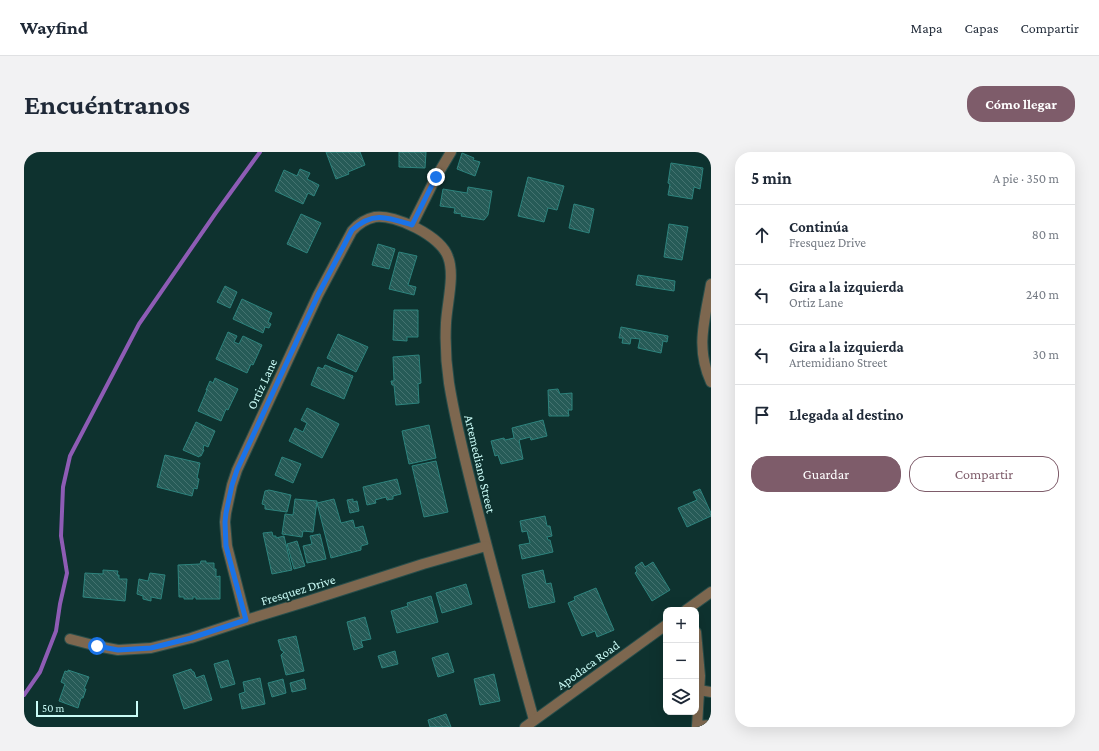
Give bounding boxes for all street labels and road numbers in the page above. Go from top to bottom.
street label: Ortiz Lane [244,356,280,412]
street label: Artemediano Street [461,413,499,515]
street label: Fresquez Drive [259,571,337,608]
street label: Apodaca Road [554,637,622,693]

